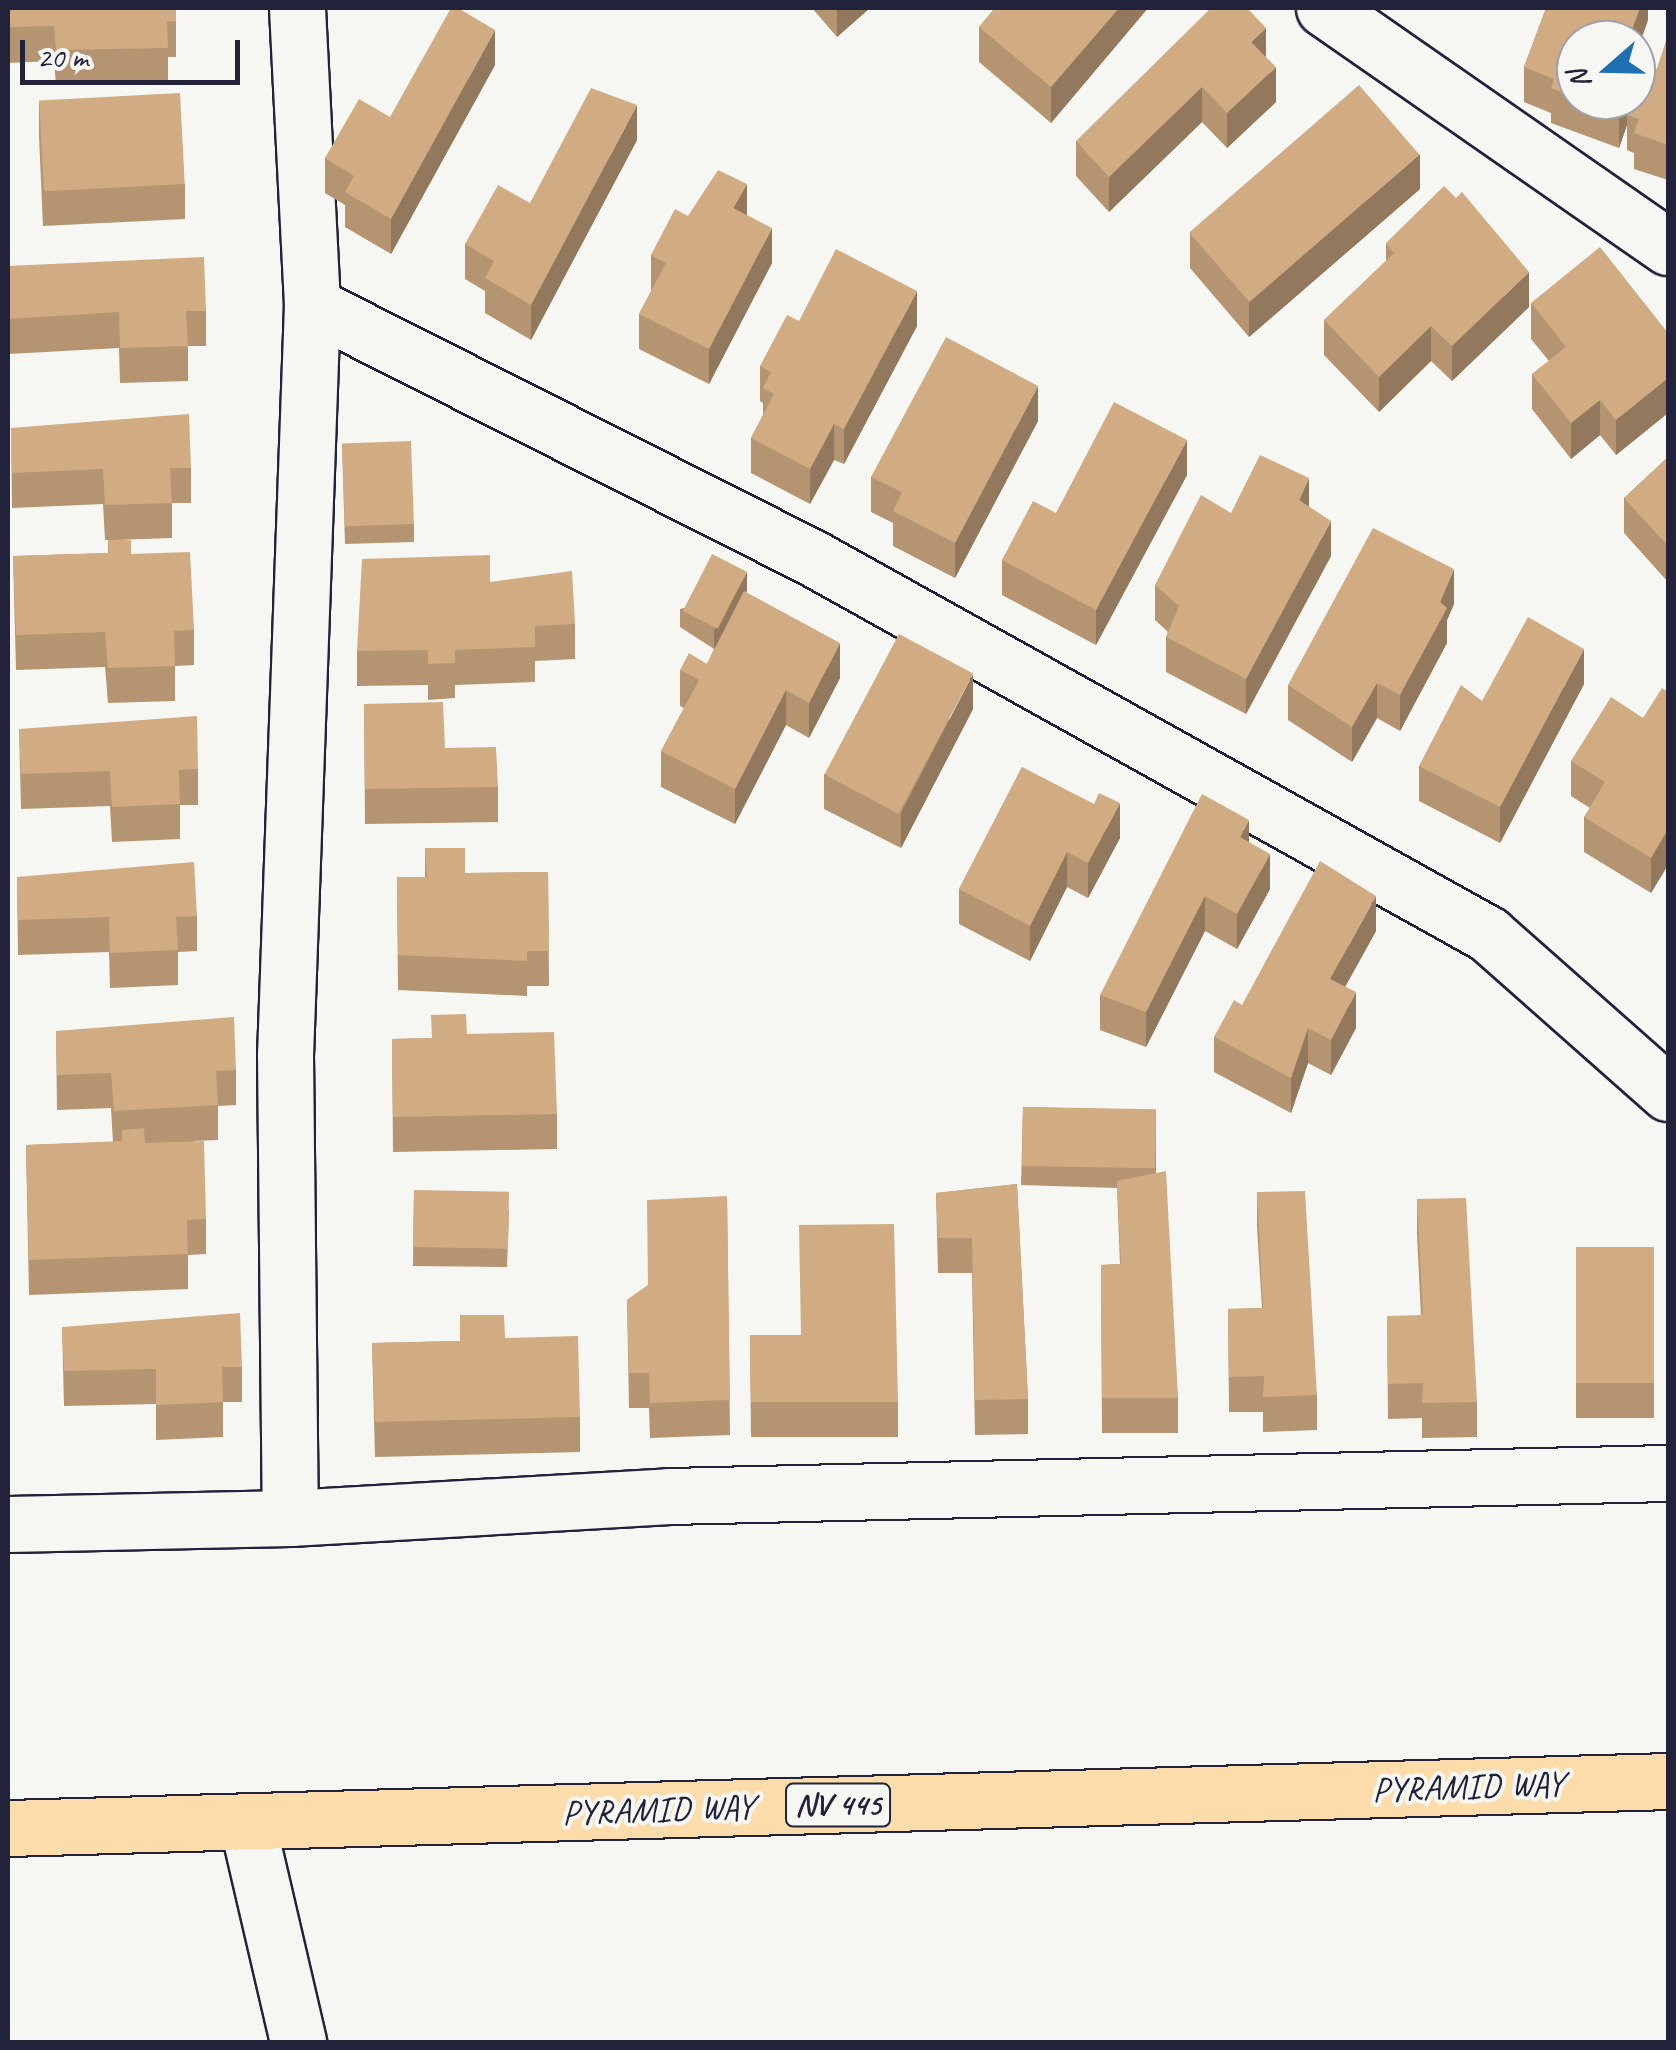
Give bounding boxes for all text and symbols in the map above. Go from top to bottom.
scale bar [25,20,245,82]
north arrow [1556,20,1656,120]
text: 20 m [37,38,88,76]
text: N [1560,66,1599,94]
street label: PYRAMID WAY [1370,1763,1566,1811]
road number: NV 445 [783,1778,893,1832]
street label: PYRAMID WAY [560,1786,756,1834]

